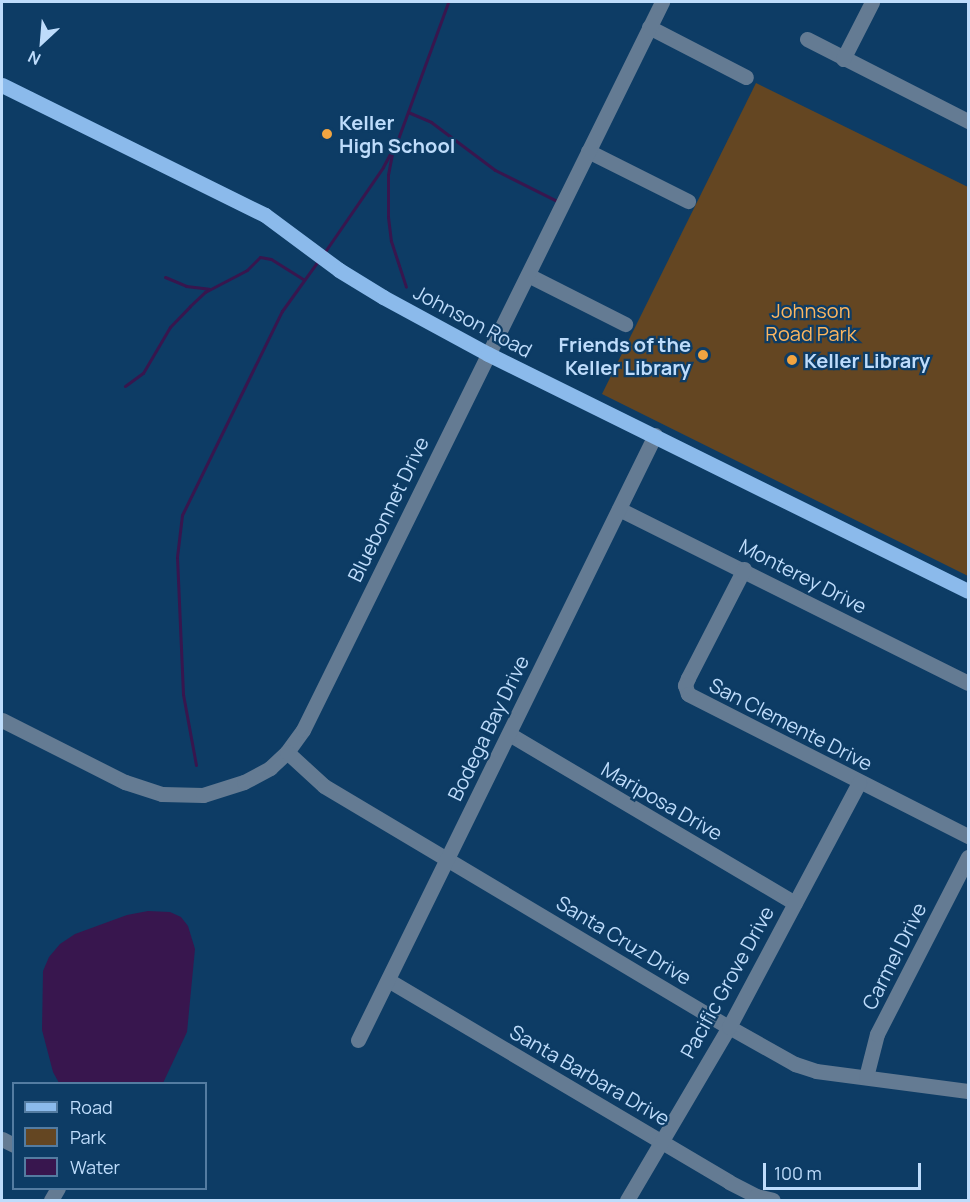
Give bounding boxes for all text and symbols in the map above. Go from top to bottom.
north arrow [12,12,72,72]
text: N [24,46,44,71]
place label: Keller High School [339,110,455,157]
marker: Keller High School [320,127,334,141]
street label: Johnson Road [410,280,536,362]
park label: Johnson Road Park [765,299,857,346]
place label: Friends of the Keller Library [559,332,691,379]
marker: Friends of the Keller Library [696,348,710,362]
place label: Keller Library [804,348,930,372]
marker: Keller Library [785,353,799,367]
street label: Bluebonnet Drive [343,433,433,585]
street label: Monterey Drive [735,534,871,618]
street label: Bodega Bay Drive [442,651,534,805]
street label: San Clemente Drive [705,672,877,776]
street label: Mariposa Drive [597,757,727,845]
street label: Santa Cruz Drive [552,890,696,990]
street label: Carmel Drive [857,899,931,1013]
street label: Pacific Grove Drive [675,902,779,1062]
street label: Santa Barbara Drive [506,1019,674,1131]
legend [12,1082,207,1190]
text: Road [70,1095,113,1119]
text: Park [70,1125,106,1149]
scale bar [766,1151,924,1189]
text: Water [70,1155,120,1179]
text: 100 m [774,1161,822,1185]

